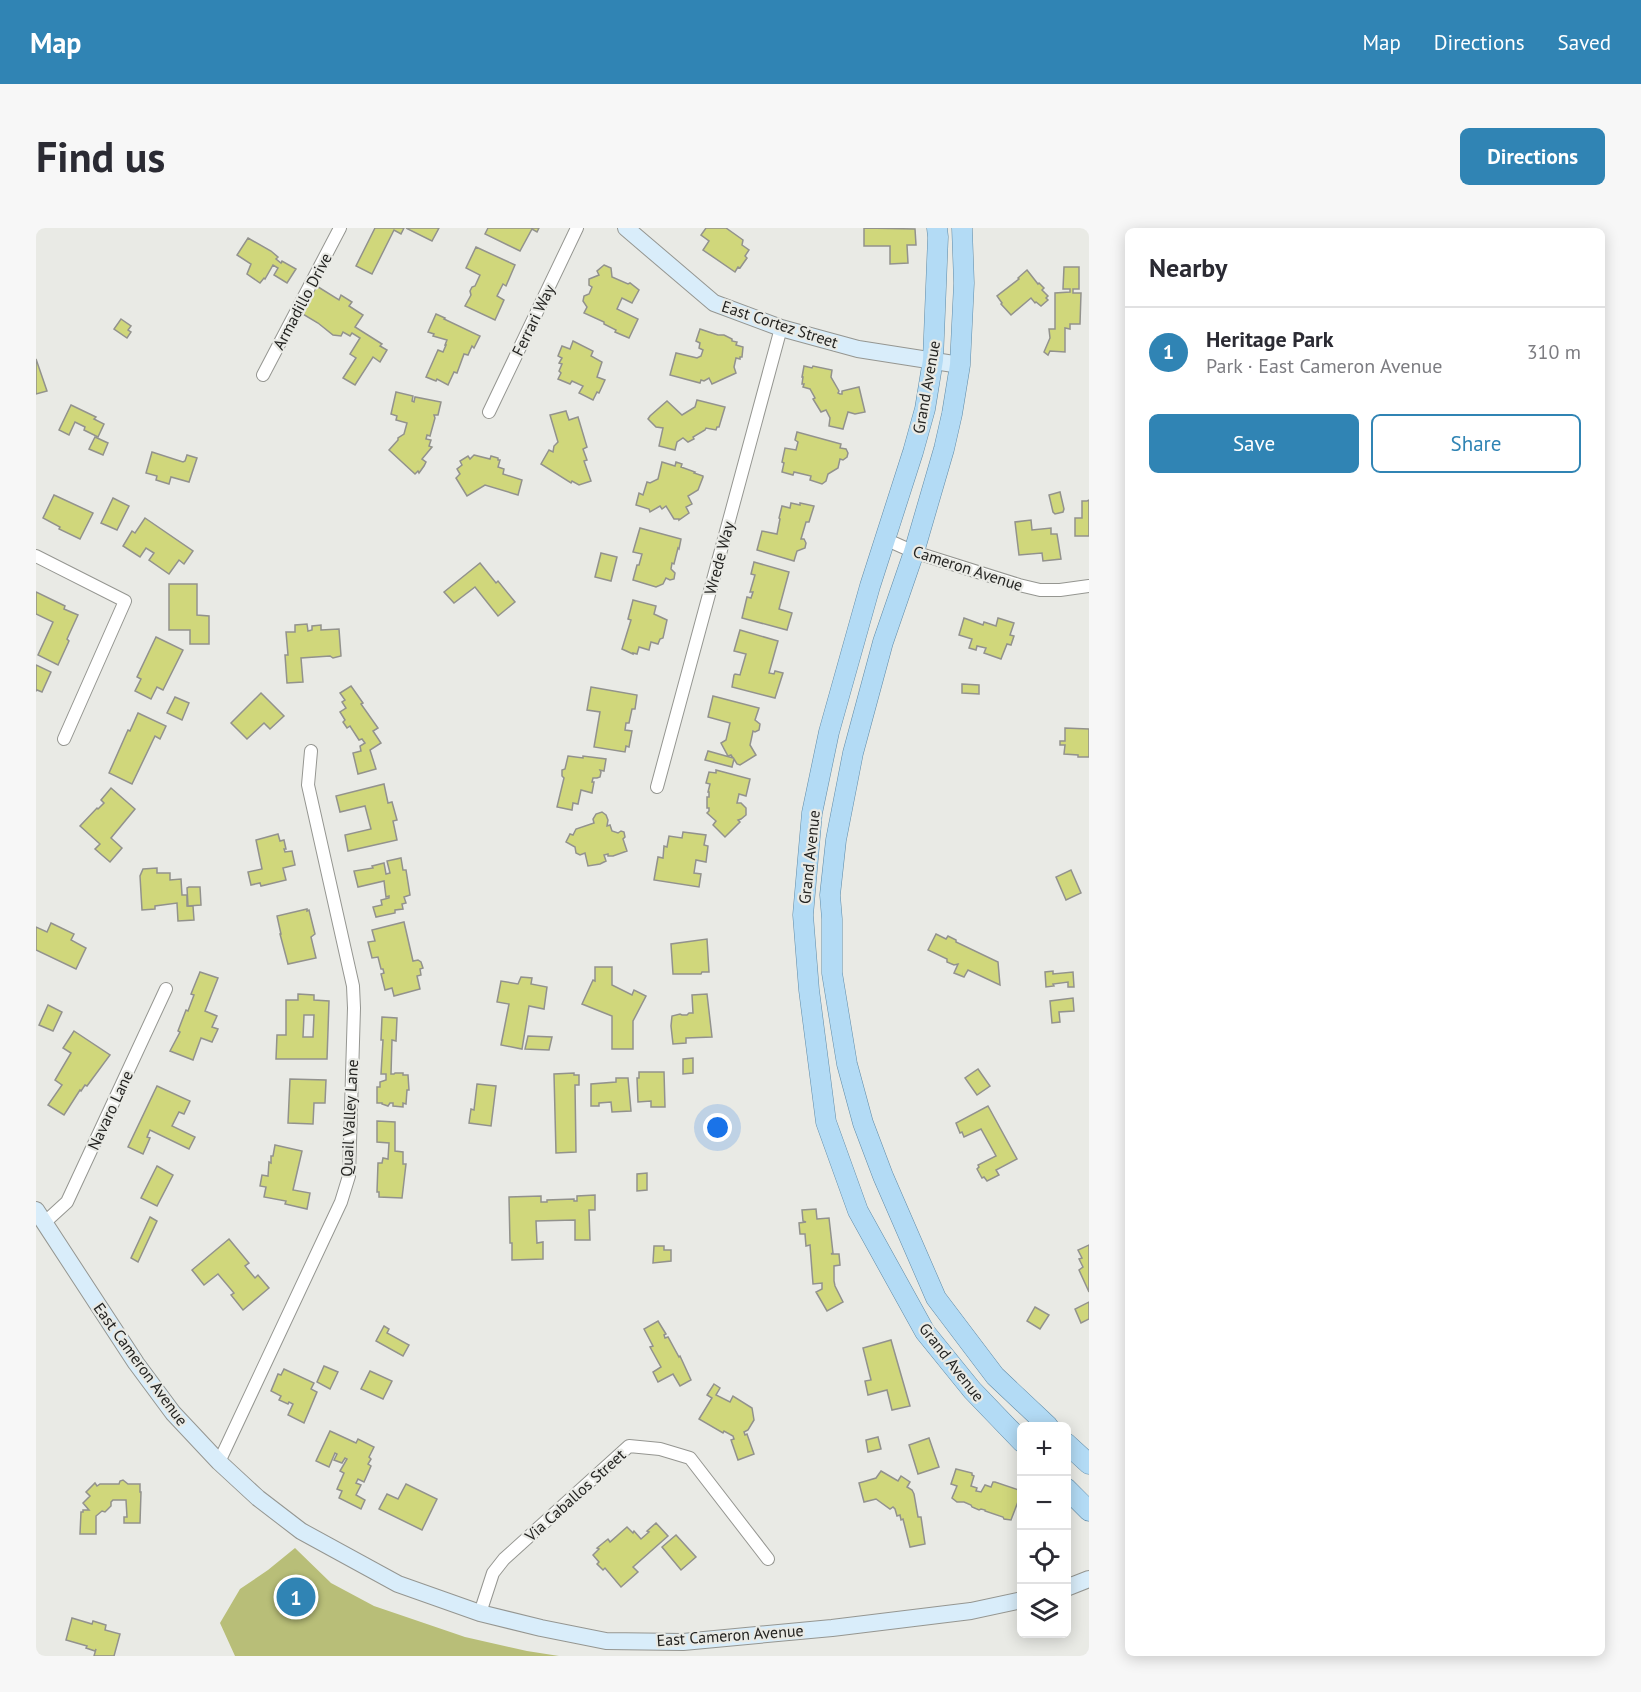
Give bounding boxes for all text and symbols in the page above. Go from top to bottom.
text: Map [30,24,81,61]
text: Map [1362,29,1401,56]
text: Directions [1434,29,1525,56]
text: Saved [1558,29,1611,56]
button: Directions [1460,128,1605,185]
text: Find us [36,129,165,184]
street label: Armadillo Drive [268,249,336,353]
text: Nearby [1149,251,1227,284]
street label: Ferrari Way [507,281,559,359]
street label: East Cortez Street [719,296,841,352]
text: Heritage Park [1206,325,1334,353]
street label: Grand Avenue [908,339,944,435]
text: 1 [1163,339,1174,365]
text: 310 m [1527,339,1581,365]
text: Park · East Cameron Avenue [1206,353,1442,379]
button: Save [1149,414,1359,473]
button: Share [1371,414,1581,473]
street label: Wrede Way [700,519,738,597]
street label: Cameron Avenue [910,541,1026,595]
street label: Grand Avenue [794,809,824,905]
street label: Quail Valley Lane [336,1059,362,1177]
street label: Navaro Lane [83,1067,137,1153]
your location [703,1113,732,1142]
street label: East Cameron Avenue [90,1299,192,1429]
street label: Grand Avenue [915,1319,989,1405]
map controls [1017,1422,1071,1638]
button: + [1017,1422,1071,1476]
street label: Via Caballos Street [520,1444,630,1546]
button: − [1017,1476,1071,1530]
button: locate [1017,1530,1071,1584]
pin: 1 [276,1574,316,1620]
button: layers [1017,1584,1071,1638]
street label: East Cameron Avenue [656,1620,804,1650]

